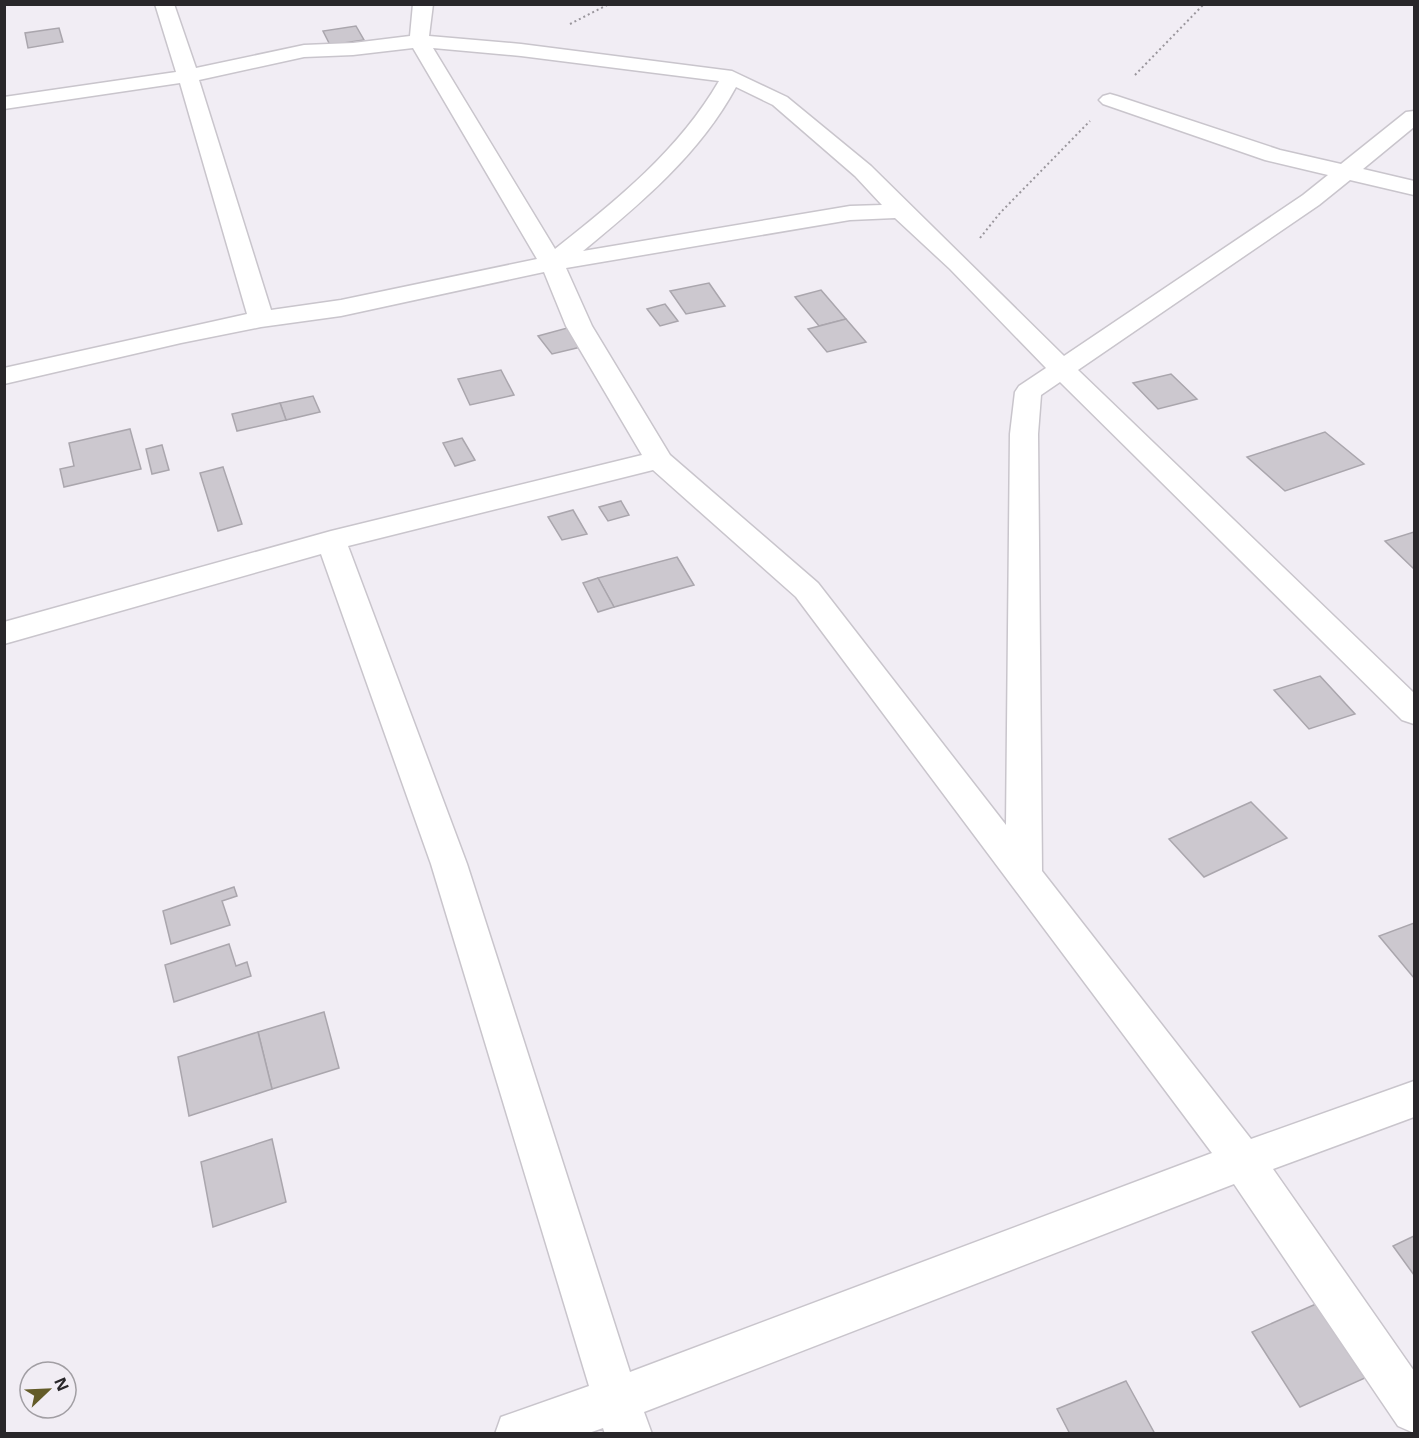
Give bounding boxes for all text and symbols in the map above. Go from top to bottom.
north arrow [18,1360,78,1420]
text: N [49,1374,74,1394]

